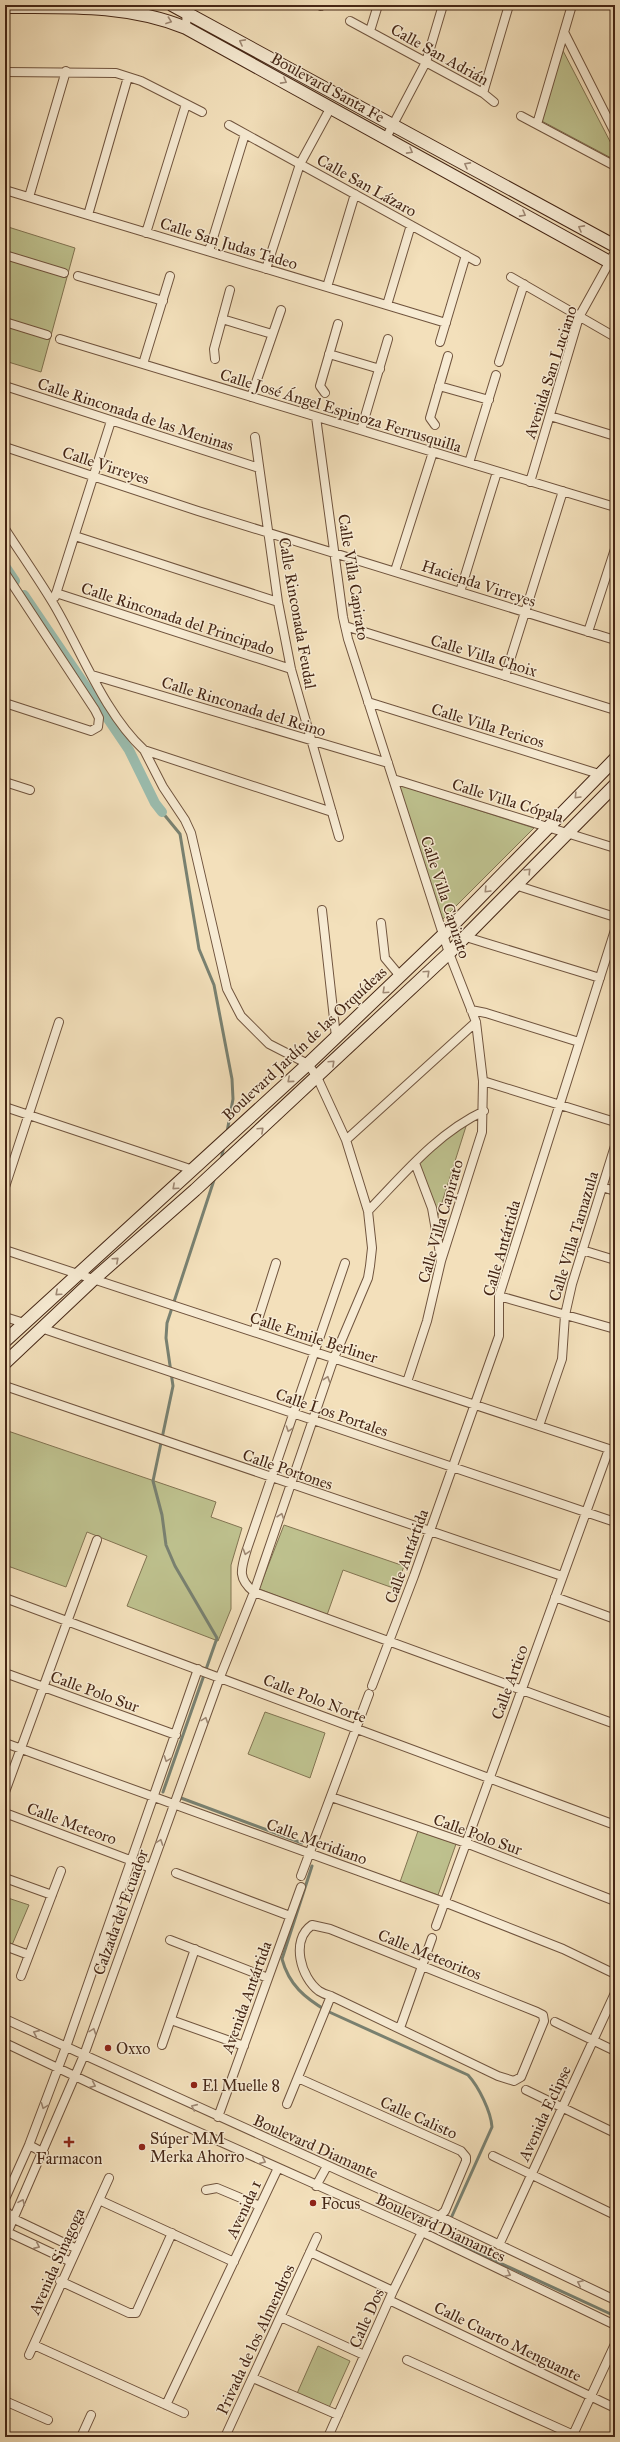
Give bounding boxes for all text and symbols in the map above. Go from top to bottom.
one-way arrow [165,16,172,25]
street label: Calle San Adrián [387,20,492,89]
one-way arrow [239,39,247,47]
street label: Boulevard Santa Fe [268,48,388,127]
one-way arrow [280,76,287,84]
one-way arrow [406,146,413,153]
street label: Calle San Lázaro [313,150,420,221]
one-way arrow [464,163,471,170]
one-way arrow [519,209,526,216]
street label: Calle San Judas Tadeo [158,214,300,274]
one-way arrow [578,225,585,232]
street label: Avenida San Luciano [520,303,581,442]
street label: Calle José Ángel Espinoza Ferrusquilla [218,364,464,457]
street label: Calle Rinconada de las Meninas [35,374,236,455]
street label: Calle Virreyes [60,443,152,488]
street label: Calle Villa Capirato [334,513,373,641]
street label: Calle Rinconada Feudal [275,536,320,691]
street label: Hacienda Virreyes [419,556,539,611]
street label: Calle Rinconada del Principado [79,578,277,659]
street label: Calle Villa Choix [428,630,539,681]
street label: Calle Rinconada del Reino [159,672,328,741]
street label: Calle Villa Pericos [429,699,547,752]
street label: Calle Villa Cópala [450,774,566,827]
one-way arrow [575,791,582,799]
street label: Calle Villa Capirato [417,834,474,961]
one-way arrow [523,868,531,876]
one-way arrow [484,885,492,893]
street label: Boulevard Jardín de las Orquídeas [218,962,391,1125]
one-way arrow [422,971,430,978]
one-way arrow [382,986,390,993]
one-way arrow [327,1060,335,1067]
one-way arrow [288,1075,295,1082]
one-way arrow [256,1128,263,1135]
street label: Calle Villa Capirato [414,1157,467,1285]
street label: Calle Villa Tamazula [545,1169,602,1303]
one-way arrow [172,1182,179,1189]
street label: Calle Antártida [479,1198,524,1298]
one-way arrow [111,1257,119,1265]
one-way arrow [55,1288,63,1296]
street label: Calle Emile Berliner [248,1308,380,1367]
one-way arrow [323,1376,331,1383]
street label: Calle Los Portales [273,1384,391,1441]
one-way arrow [285,1425,294,1432]
street label: Calle Portones [240,1445,336,1494]
street label: Calle Antártida [381,1506,432,1606]
one-way arrow [276,1512,285,1519]
one-way arrow [243,1548,251,1555]
street label: Calle Artico [487,1642,532,1722]
street label: Calle Polo Sur [48,1667,142,1716]
street label: Calle Polo Norte [261,1670,369,1727]
one-way arrow [200,1717,208,1724]
one-way arrow [164,1755,172,1762]
street label: Calle Meteoro [24,1798,119,1848]
street label: Calle Polo Sur [431,1810,525,1859]
street label: Calle Meridiano [264,1814,370,1868]
one-way arrow [156,1839,164,1846]
street label: Calzada del Ecuador [89,1847,152,1978]
street label: Calle Meteoritos [375,1925,484,1984]
street label: Avenida Antártida [217,1938,276,2057]
one-way arrow [88,2027,97,2034]
one-way arrow [32,2030,40,2038]
place label: Oxxo [116,2039,150,2058]
marker: Oxxo [103,2043,113,2053]
street label: Avenida Eclipse [514,2062,575,2165]
place label: El Muelle 8 [202,2076,280,2095]
one-way arrow [89,2080,97,2088]
marker: El Muelle 8 [189,2080,199,2090]
street label: Calle Calisto [377,2092,460,2143]
one-way arrow [40,2102,48,2109]
one-way arrow [191,2104,199,2112]
street label: Boulevard Diamante [250,2110,382,2183]
place label: Súper MM Merka Ahorro [150,2129,244,2166]
marker: Farmacon [64,2137,74,2147]
marker: Súper MM Merka Ahorro [137,2142,147,2152]
place label: Farmacon [36,2149,103,2168]
one-way arrow [259,2156,266,2164]
street label: Avenida 1 [221,2177,265,2242]
street label: Boulevard Diamantes [373,2189,509,2266]
place label: Focus [321,2194,361,2213]
marker: Focus [308,2198,318,2208]
one-way arrow [17,2199,25,2206]
street label: Avenida Sinagoga [24,2205,89,2319]
one-way arrow [33,2242,40,2250]
street label: Privada de los Almendros [212,2261,299,2417]
one-way arrow [504,2269,512,2276]
one-way arrow [576,2280,584,2288]
street label: Calle Dos [345,2285,388,2351]
street label: Calle Cuarto Menguante [431,2298,585,2386]

